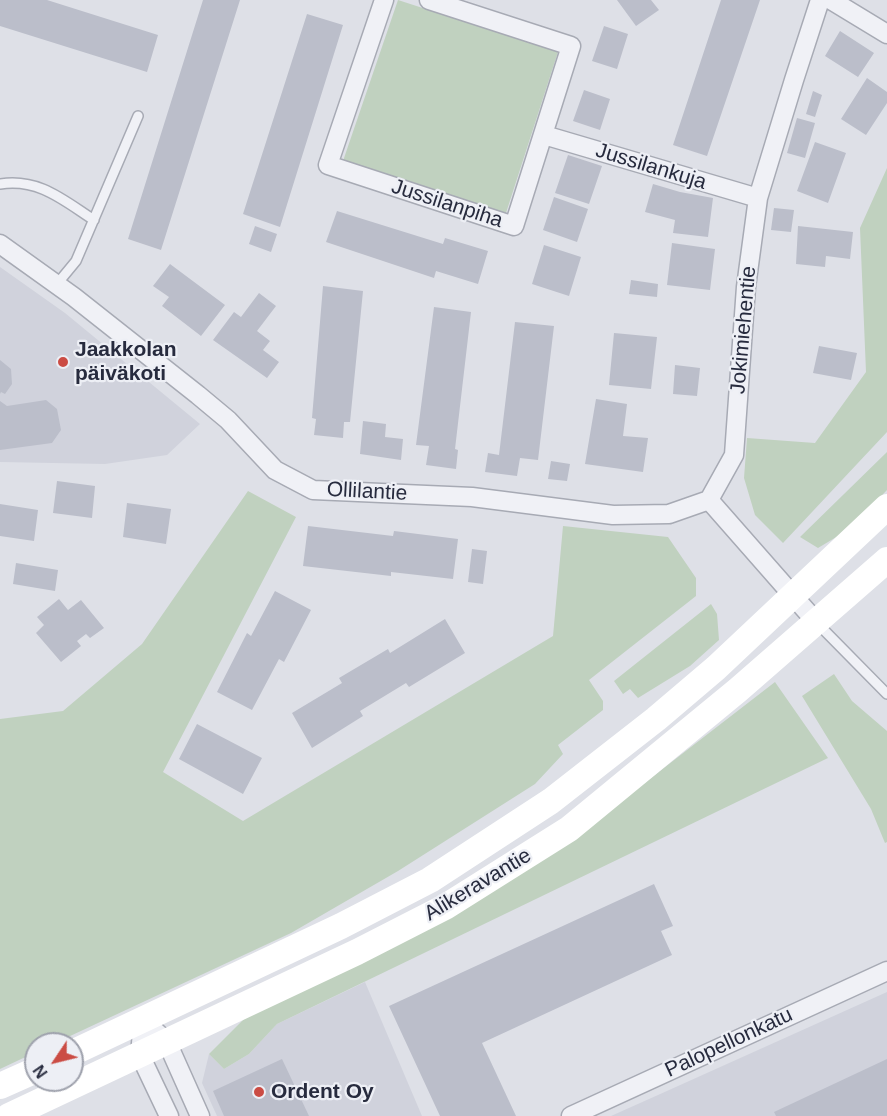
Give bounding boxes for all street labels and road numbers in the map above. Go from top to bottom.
street label: Jussilankuja [593,138,709,196]
street label: Jussilanpiha [388,174,506,234]
street label: Jokimiehentie [726,265,762,395]
street label: Ollilantie [326,477,408,507]
street label: Alikeravantie [420,843,536,927]
street label: Palopellonkatu [661,1002,797,1084]

